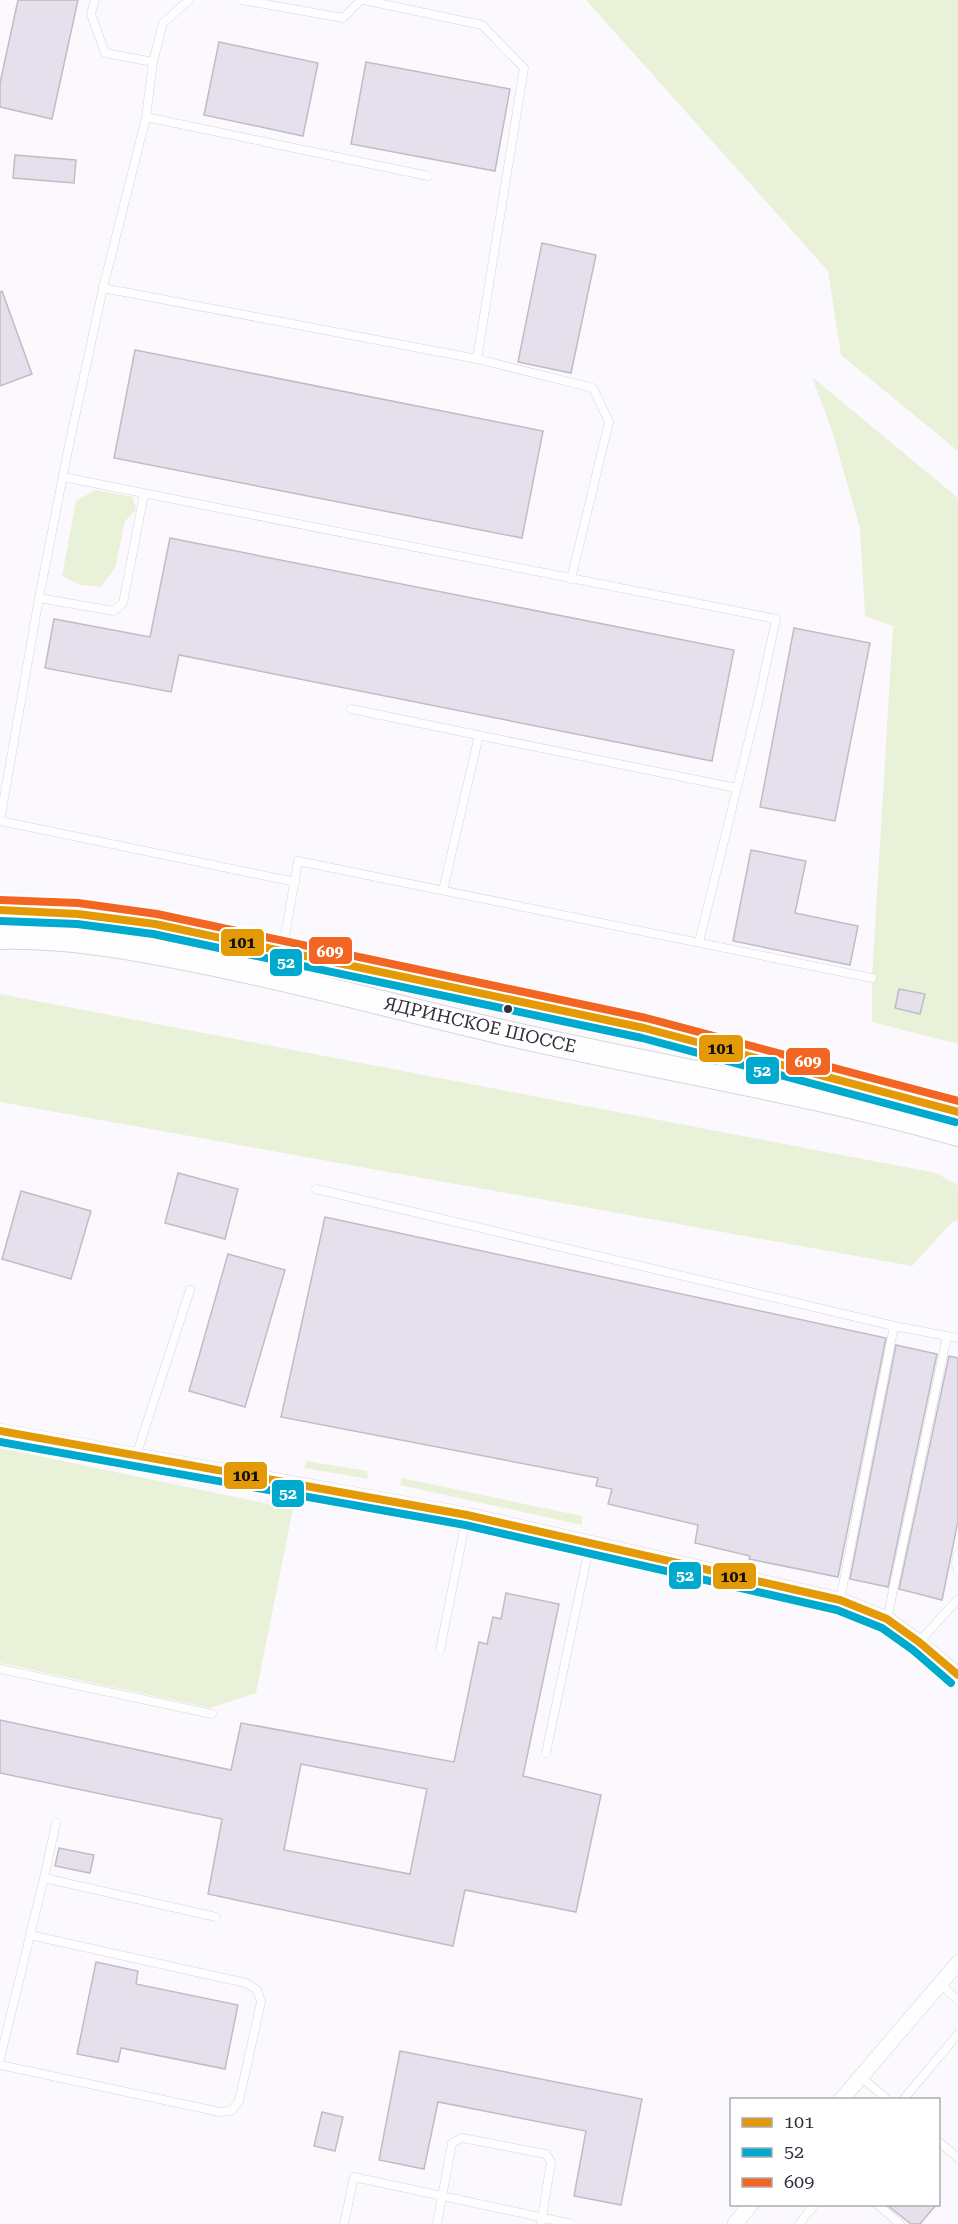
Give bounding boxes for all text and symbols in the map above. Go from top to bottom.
line badge: 101 [220,928,265,957]
text: 101 [229,933,255,952]
line badge: 609 [308,936,353,965]
text: 609 [317,942,343,961]
line badge: 52 [269,948,303,977]
text: 52 [277,953,295,972]
street label: ЯДРИНСКОЕ ШОССЕ [382,992,578,1057]
unlabelled marker [502,1003,514,1015]
line badge: 101 [698,1034,744,1063]
text: 101 [708,1039,734,1058]
line badge: 609 [785,1047,831,1076]
text: 609 [795,1052,821,1071]
line badge: 52 [745,1056,780,1085]
text: 52 [753,1061,771,1080]
line badge: 101 [223,1461,268,1490]
text: 101 [233,1466,259,1485]
line badge: 52 [271,1479,305,1508]
text: 52 [279,1484,297,1503]
line badge: 52 [668,1561,702,1590]
line badge: 101 [712,1562,757,1590]
text: 52 [676,1566,694,1585]
text: 101 [721,1567,747,1586]
legend [730,2098,940,2206]
text: 101 [784,2111,814,2132]
text: 52 [784,2141,804,2162]
text: 609 [784,2171,814,2192]

